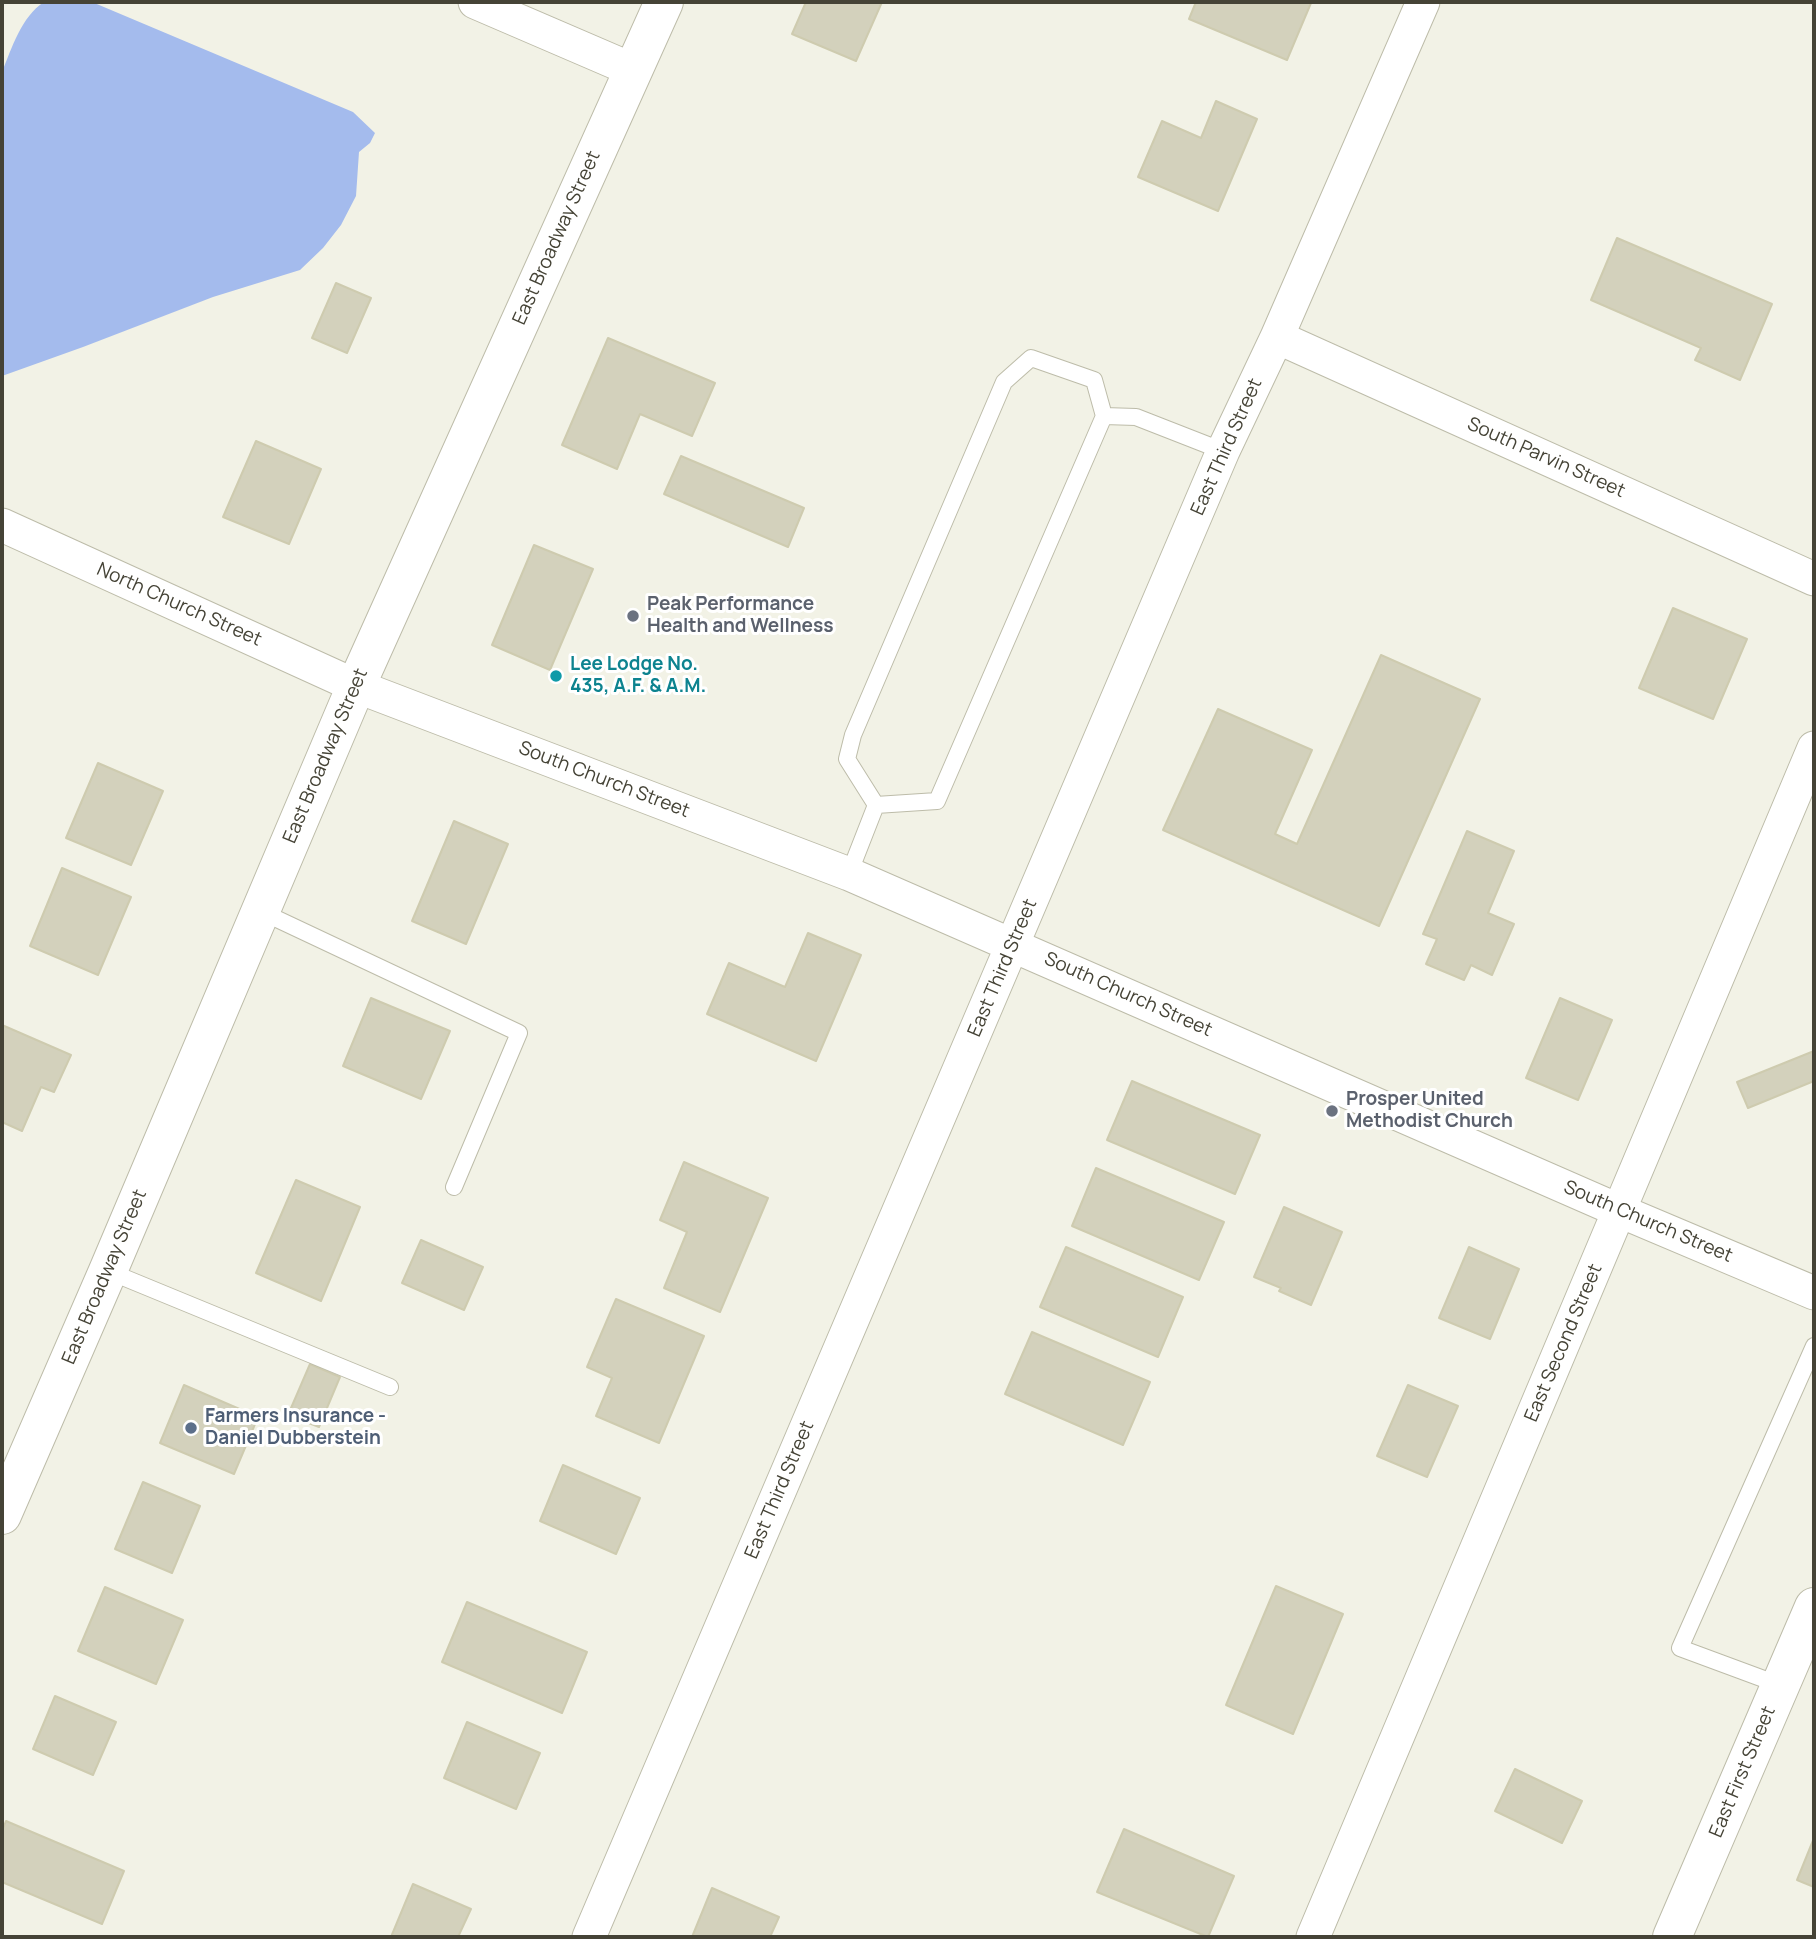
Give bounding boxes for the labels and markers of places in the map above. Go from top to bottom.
place label: Peak Performance Health and Wellness [647,594,834,638]
marker: Peak Performance Health and Wellness [625,608,641,624]
place label: Lee Lodge No. 435, A.F. & A.M. [570,654,706,698]
marker: Lee Lodge No. 435, A.F. & A.M. [548,668,564,684]
place label: Prosper United Methodist Church [1346,1089,1513,1133]
marker: Prosper United Methodist Church [1324,1103,1340,1119]
place label: Farmers Insurance - Daniel Dubberstein [205,1406,386,1450]
marker: Farmers Insurance - Daniel Dubberstein [183,1420,199,1436]

